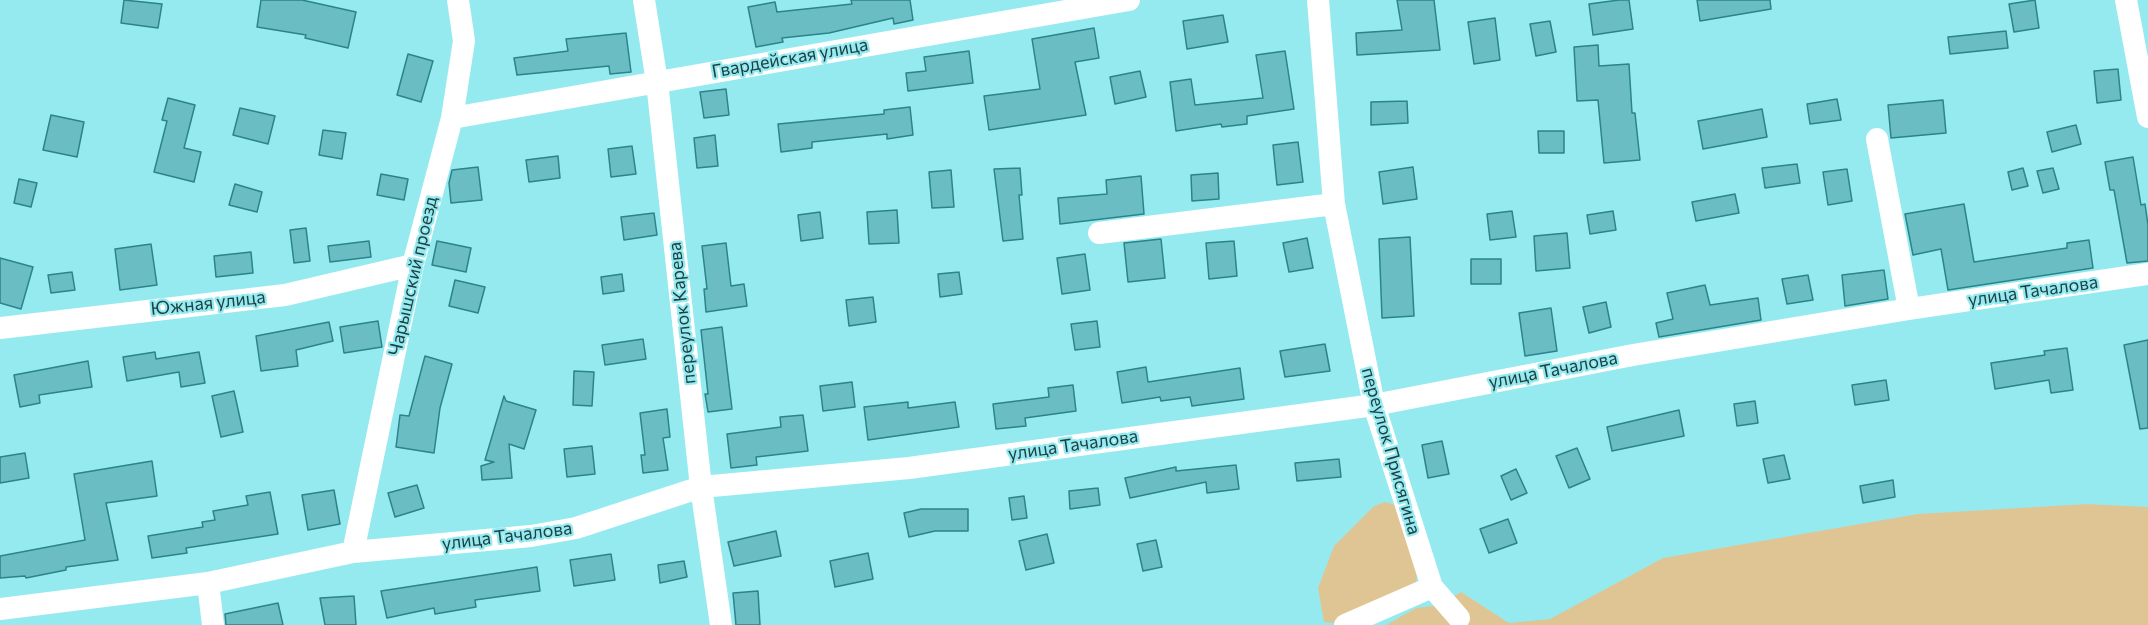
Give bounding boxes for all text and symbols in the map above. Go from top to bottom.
street label: Гвардейская улица [710,34,870,82]
street label: Чарышский проезд [384,194,442,358]
street label: переулок Карева [664,241,700,385]
street label: улица Тачалова [1967,271,2099,311]
street label: Южная улица [149,286,267,320]
street label: улица Тачалова [1487,347,1619,393]
street label: переулок Присягина [1357,365,1425,537]
street label: улица Тачалова [1007,425,1139,465]
street label: улица Тачалова [441,517,573,555]

